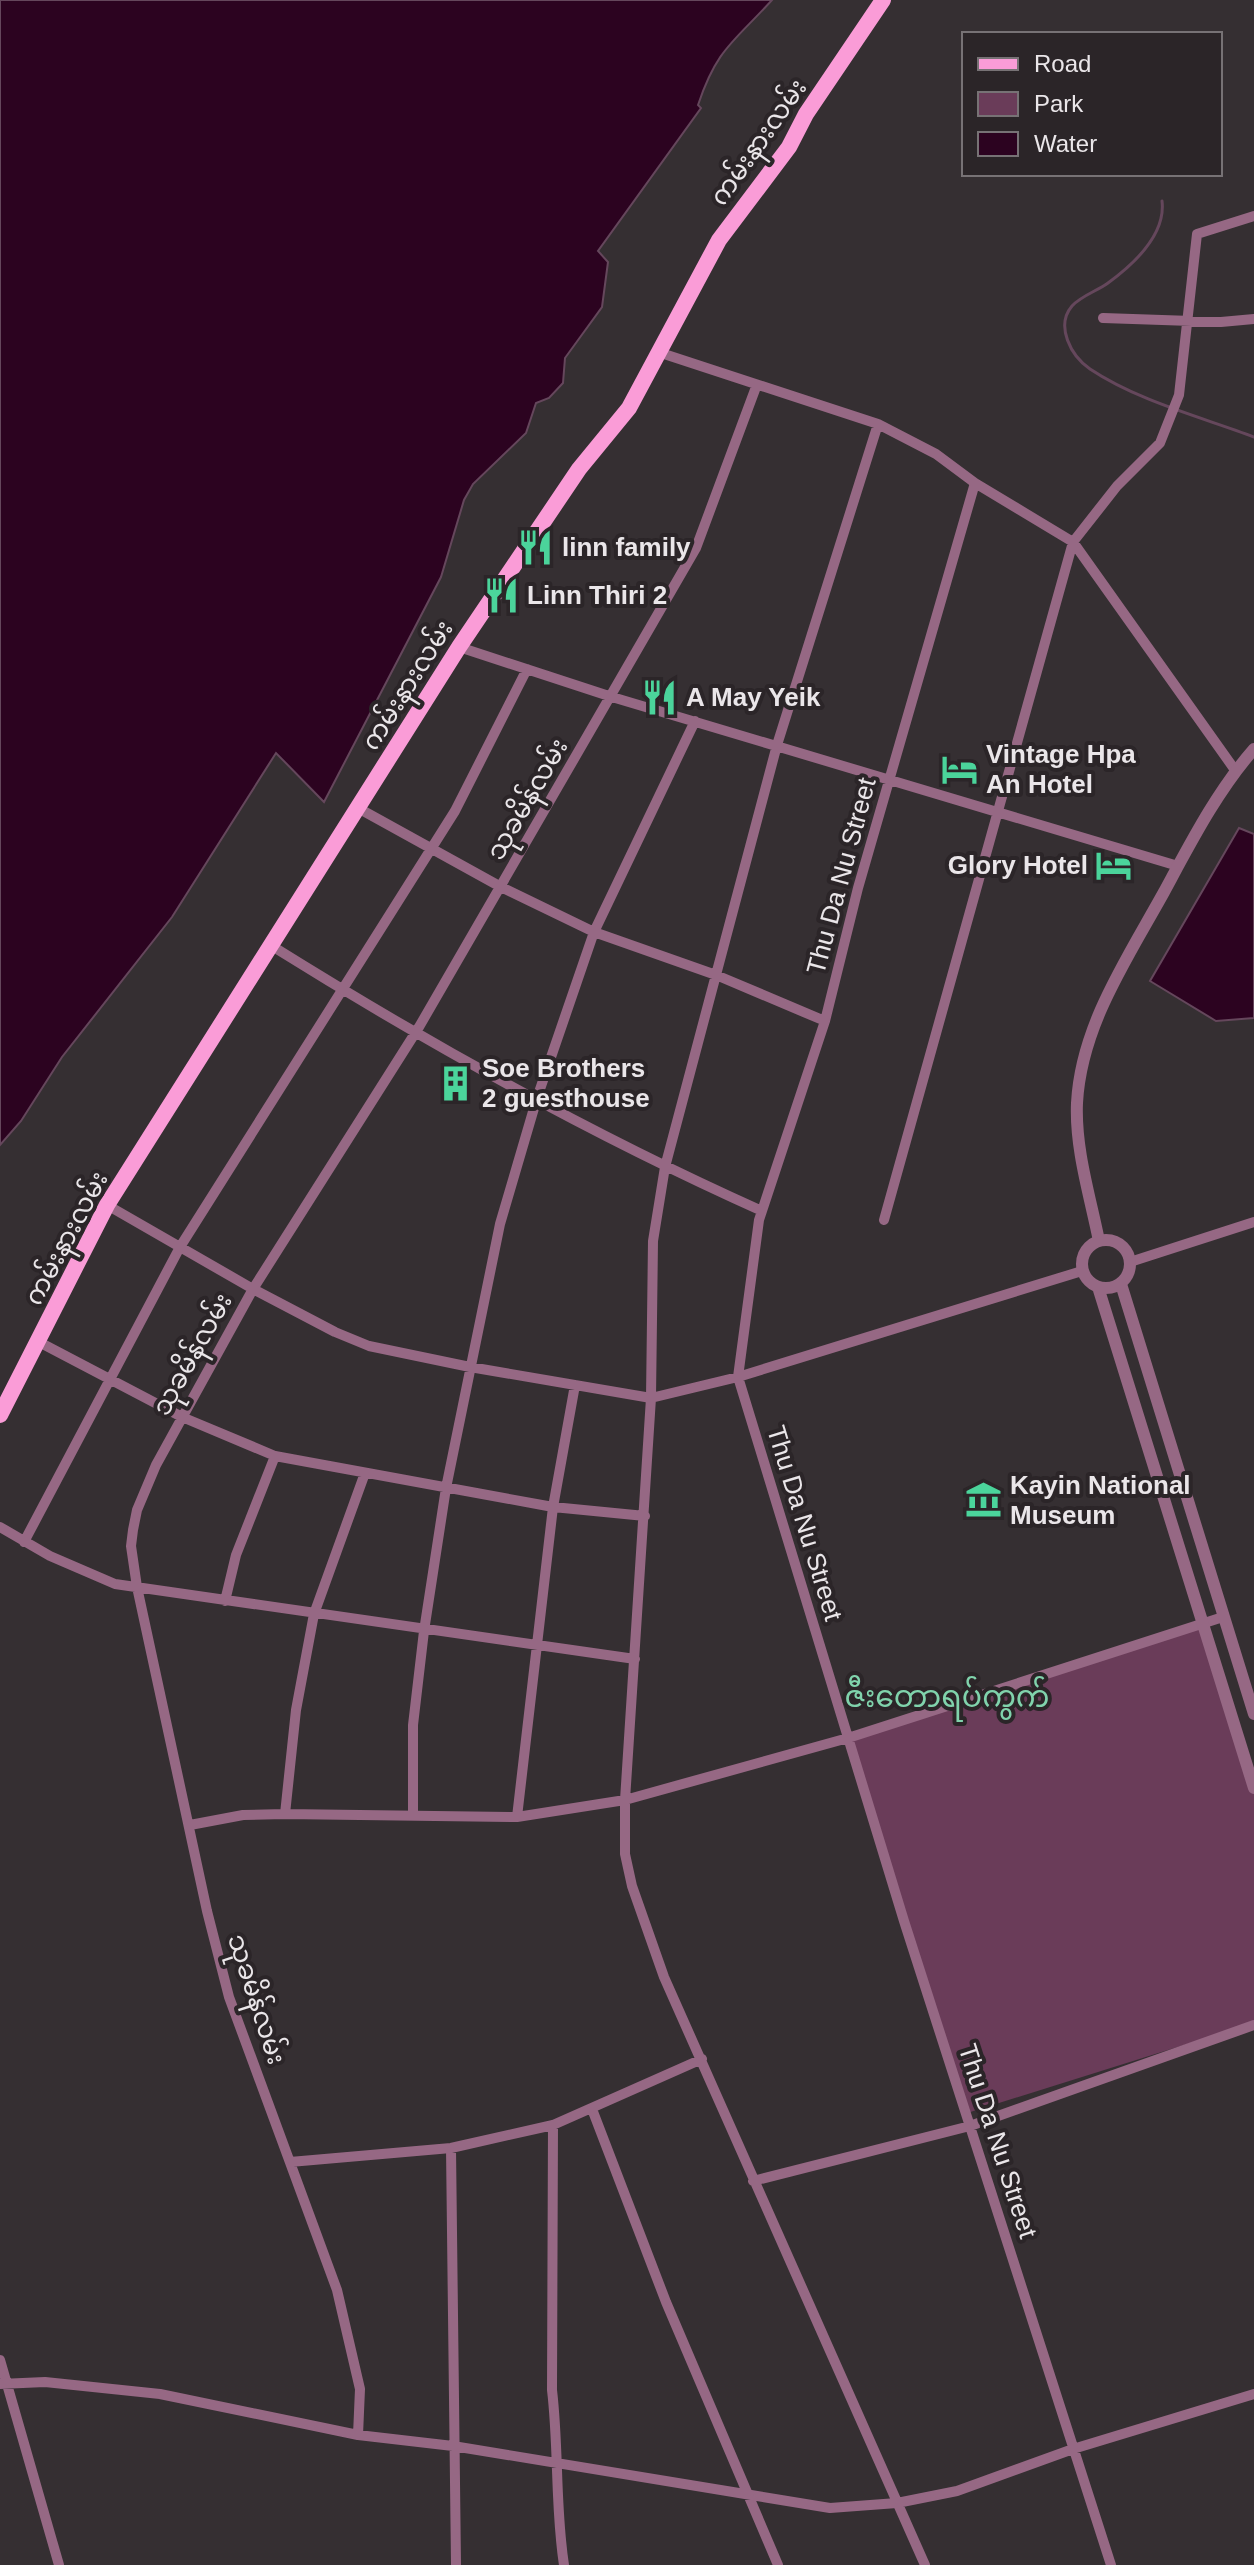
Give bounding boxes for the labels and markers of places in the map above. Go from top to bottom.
restaurant icon: linn family [517,528,555,566]
place label: linn family [562,532,691,562]
restaurant icon: Linn Thiri 2 [482,576,520,614]
place label: Linn Thiri 2 [527,580,667,610]
restaurant icon: A May Yeik [641,678,679,716]
place label: A May Yeik [686,682,821,712]
place label: Vintage Hpa An Hotel [986,739,1136,799]
hotel icon: Vintage Hpa An Hotel [941,750,979,788]
hotel icon: Glory Hotel [1095,846,1133,884]
place label: Glory Hotel [948,850,1088,880]
place label: Soe Brothers 2 guesthouse [482,1053,650,1113]
building icon: Soe Brothers 2 guesthouse [437,1064,475,1102]
place label: Kayin National Museum [1010,1470,1191,1530]
museum icon: Kayin National Museum [965,1481,1003,1519]

